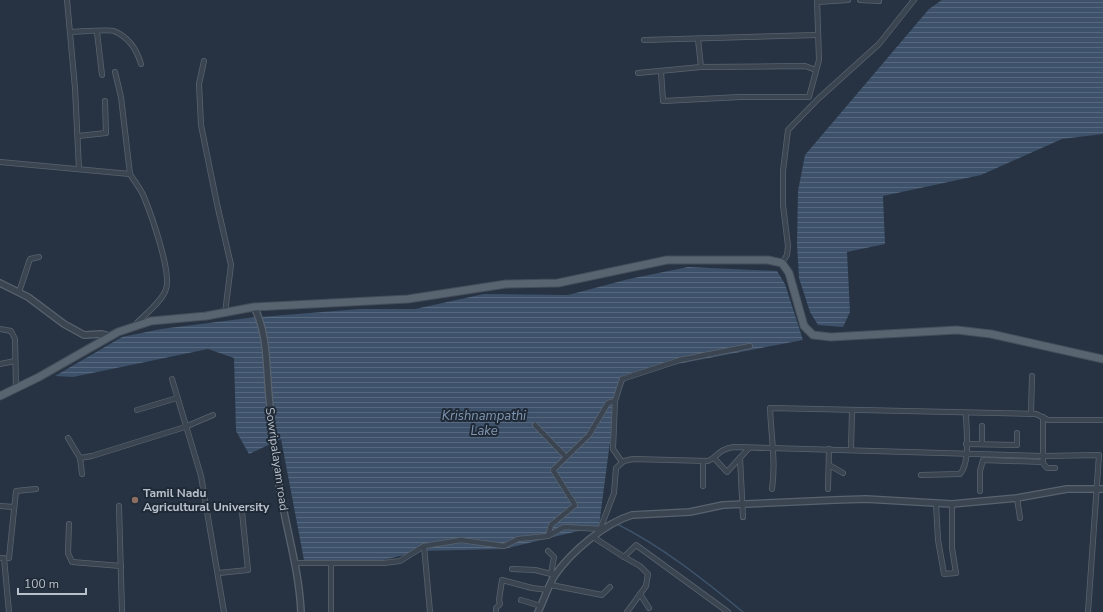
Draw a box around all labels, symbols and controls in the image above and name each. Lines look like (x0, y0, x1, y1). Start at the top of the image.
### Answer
street label: Sowripalayam road (262, 406, 292, 512)
water label: Krishnampathi Lake (442, 407, 527, 440)
place label: Tamil Nadu Agricultural University (143, 485, 270, 515)
marker: Tamil Nadu Agricultural University (130, 495, 140, 505)
scale bar (18, 570, 86, 596)
text: 100 m (24, 576, 59, 592)

